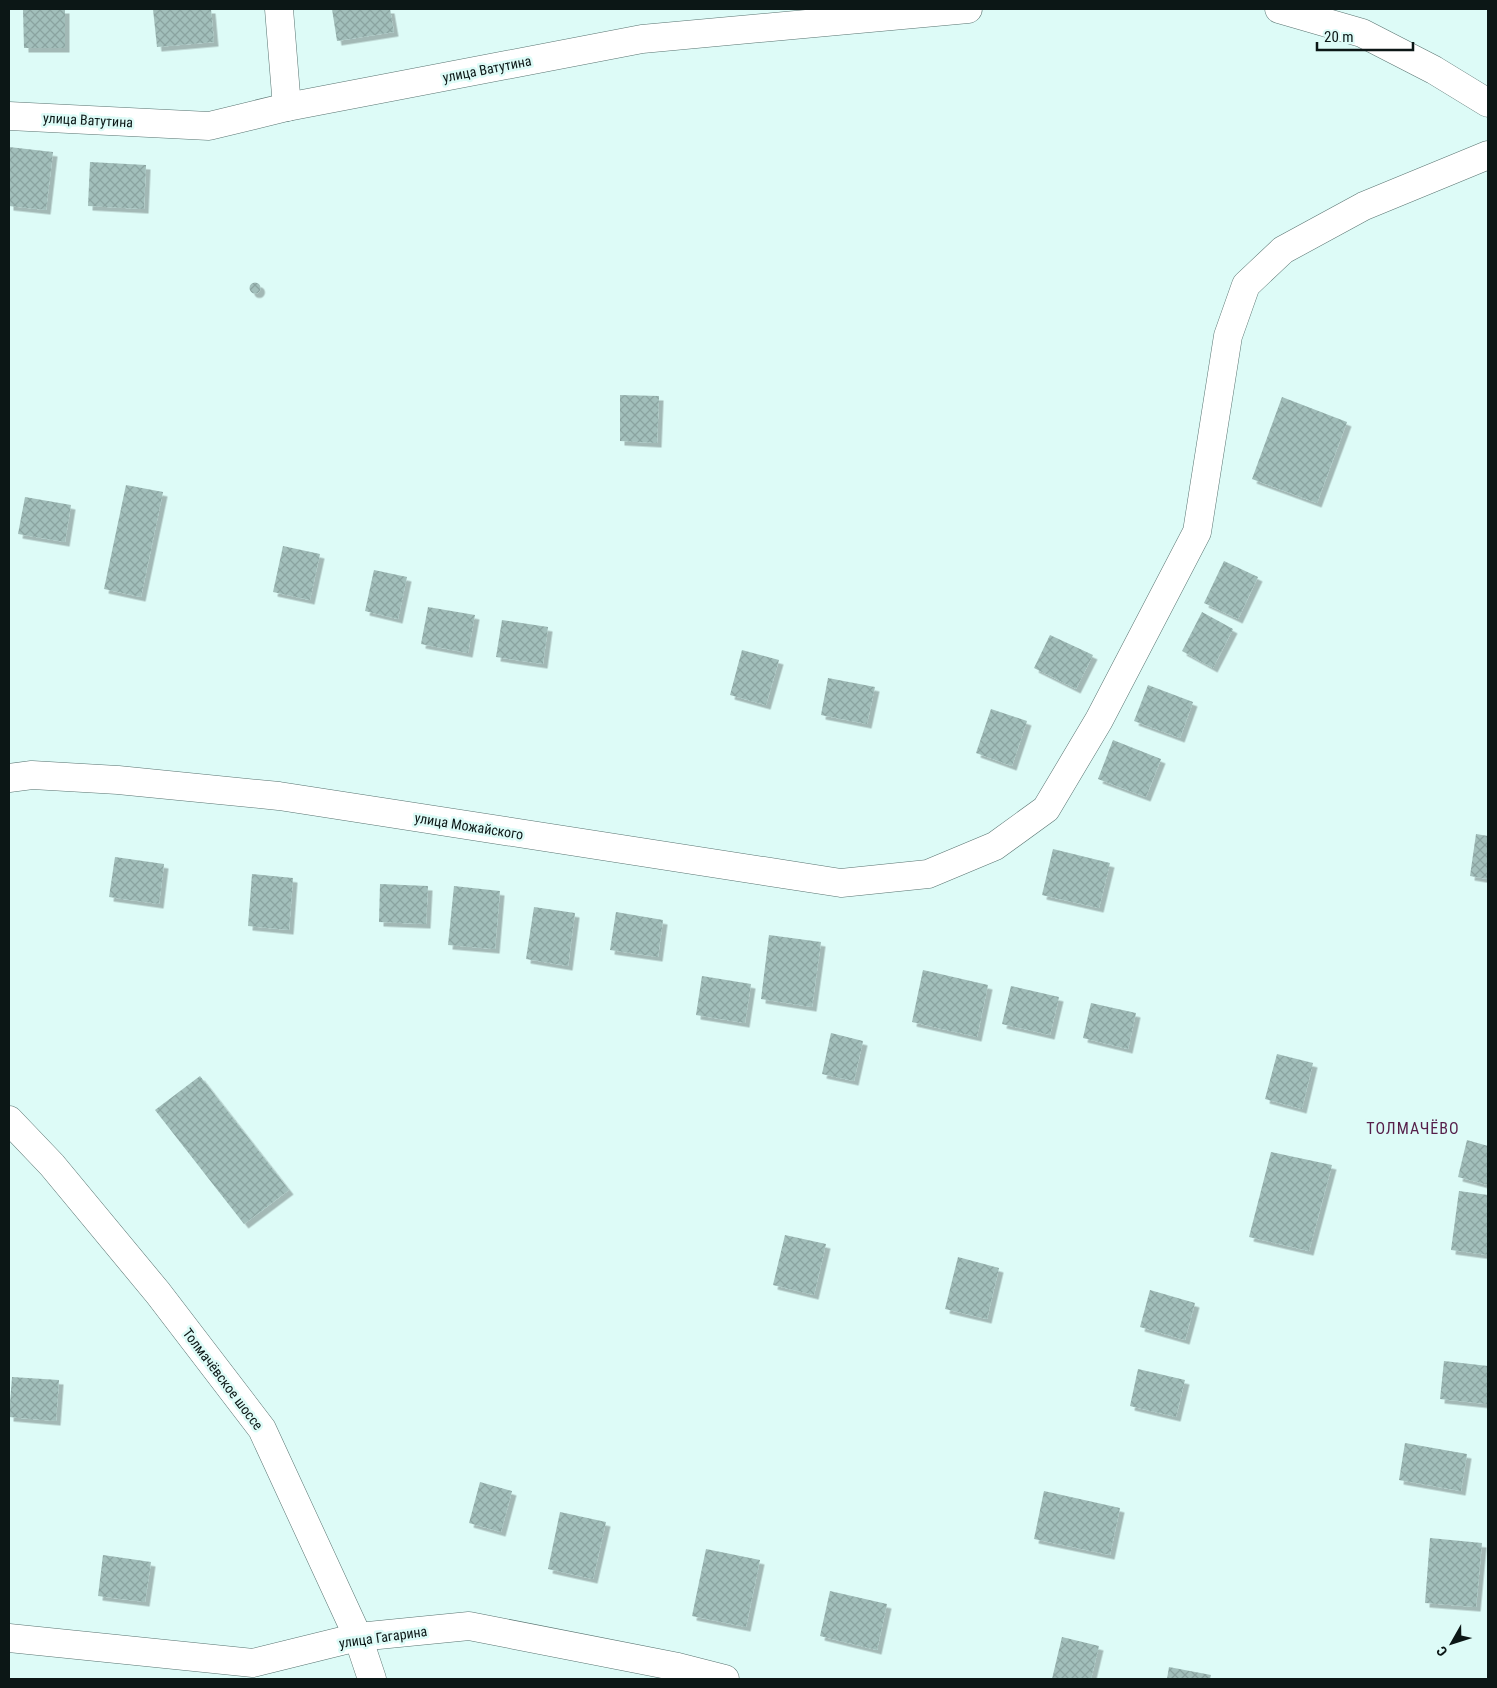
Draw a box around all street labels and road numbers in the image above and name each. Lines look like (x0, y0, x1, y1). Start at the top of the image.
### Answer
street label: улица Ватутина (441, 53, 533, 85)
street label: улица Ватутина (43, 110, 133, 130)
street label: улица Можайского (414, 810, 524, 842)
street label: Толмачёвское шоссе (180, 1325, 267, 1433)
street label: улица Гагарина (338, 1623, 428, 1651)

